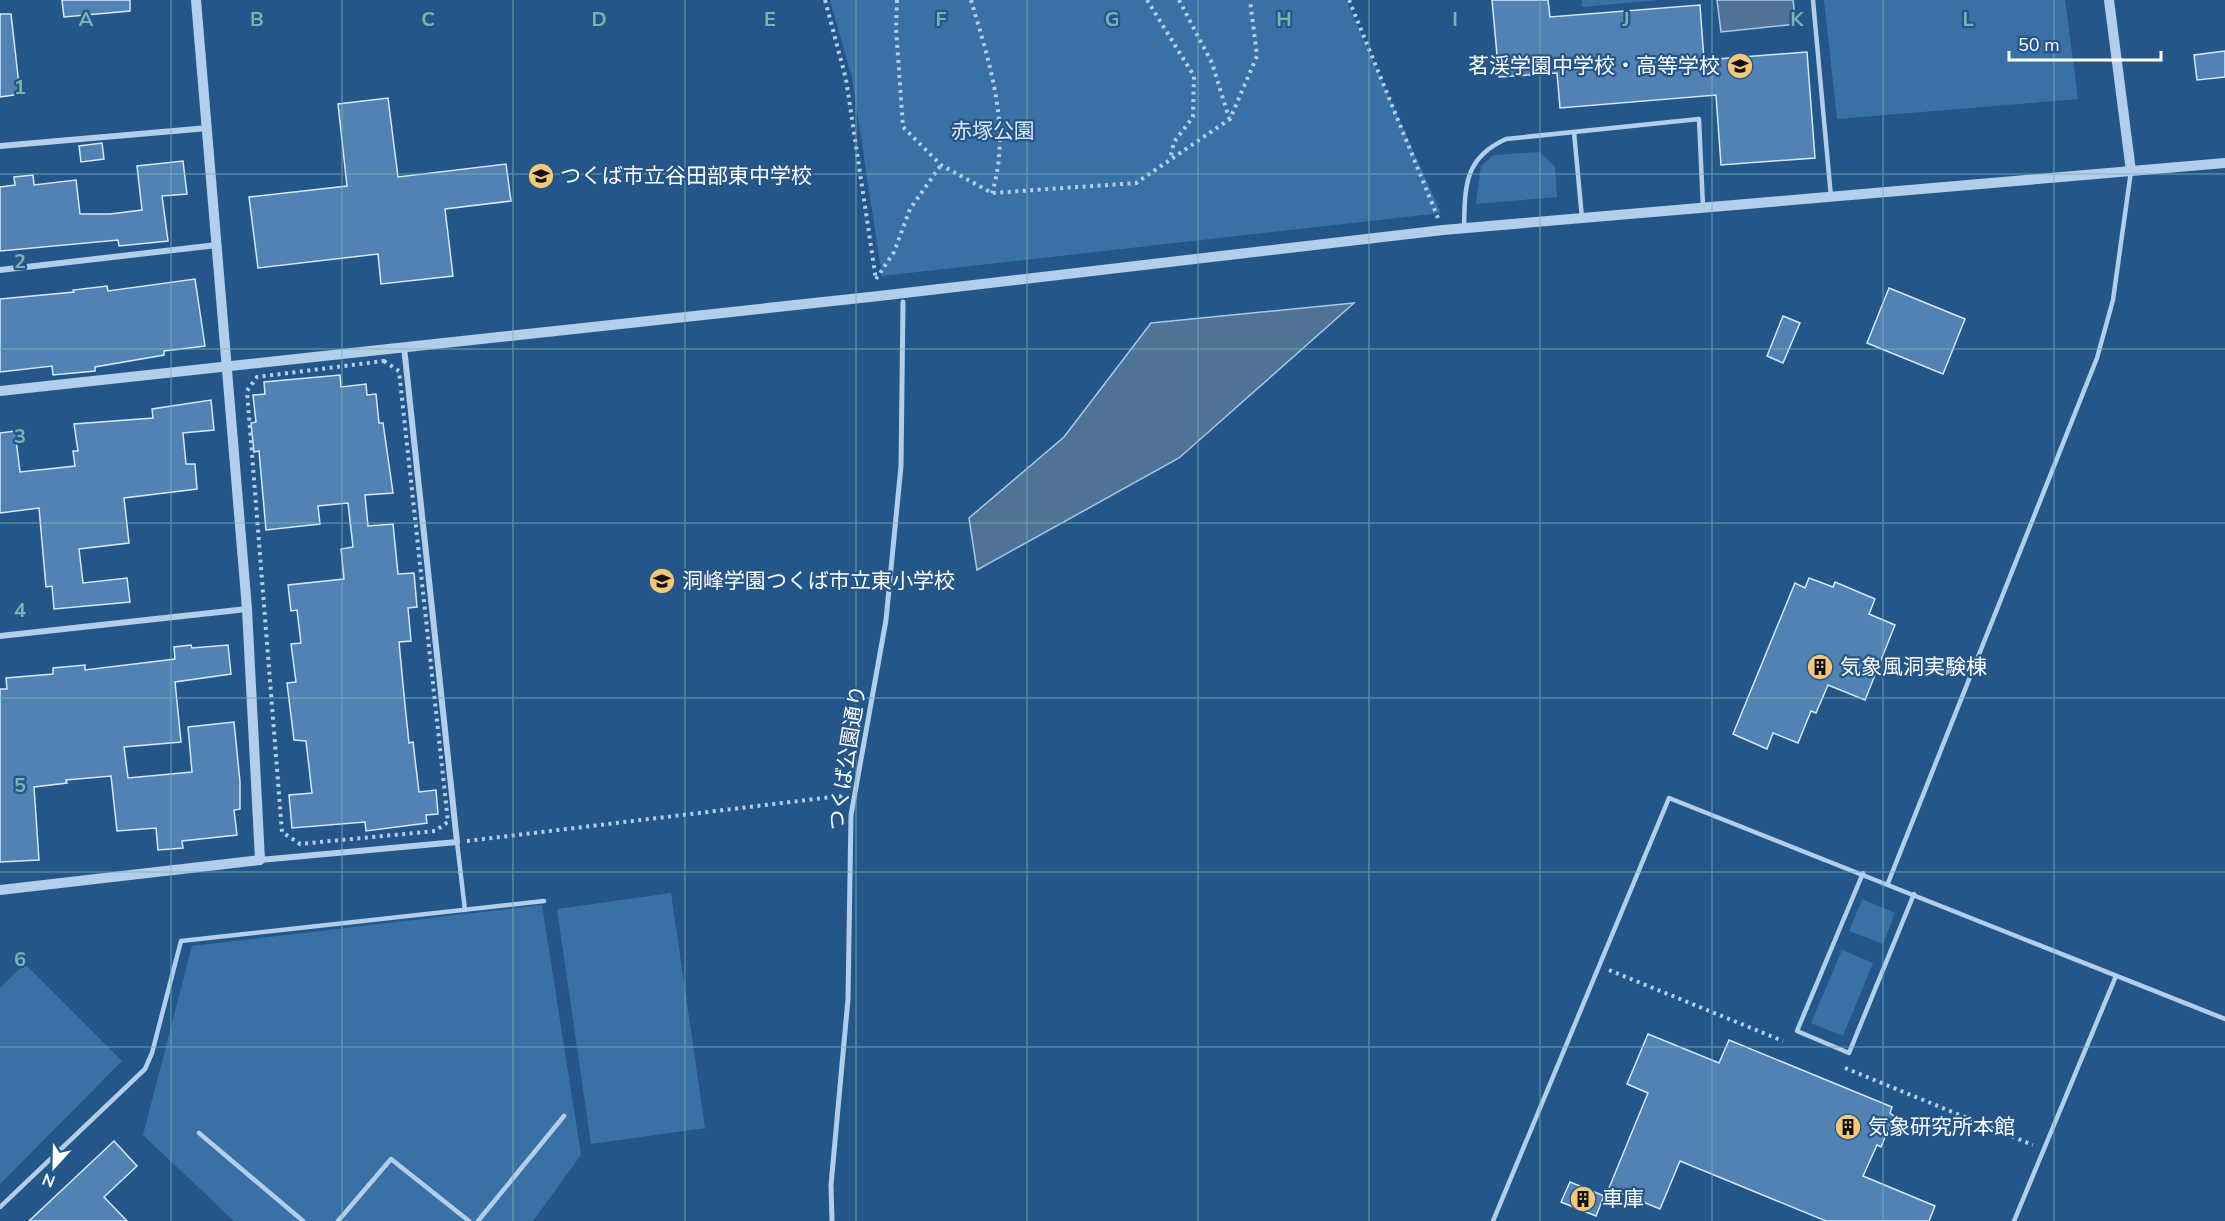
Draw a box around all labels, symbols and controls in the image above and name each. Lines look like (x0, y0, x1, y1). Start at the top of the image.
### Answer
text: A (79, 6, 94, 33)
text: B (250, 6, 264, 33)
text: C (421, 6, 435, 33)
text: D (591, 6, 607, 33)
text: E (764, 6, 776, 33)
text: F (935, 6, 947, 33)
text: G (1105, 6, 1119, 33)
text: H (1276, 6, 1292, 33)
text: I (1452, 6, 1458, 33)
text: J (1621, 6, 1630, 33)
text: K (1790, 6, 1804, 33)
text: L (1962, 6, 1974, 33)
scale bar (2009, 24, 2160, 62)
text: 50 m (2018, 33, 2060, 57)
school or university icon: 茗渓学園中学校・高等学校 (1725, 51, 1755, 81)
place label: 茗渓学園中学校・高等学校 (1468, 52, 1720, 80)
text: 1 (14, 74, 26, 101)
park label: 赤塚公園 (951, 117, 1035, 145)
school or university icon: つくば市立谷田部東中学校 (526, 161, 556, 191)
place label: つくば市立谷田部東中学校 (560, 162, 812, 190)
text: 2 (14, 248, 26, 275)
text: 3 (14, 423, 26, 450)
school or university icon: 洞峰学園つくば市立東小学校 (647, 566, 677, 596)
place label: 洞峰学園つくば市立東小学校 (682, 567, 955, 595)
text: 4 (14, 597, 26, 624)
building icon: 気象風洞実験棟 (1805, 652, 1835, 682)
place label: 気象風洞実験棟 (1840, 653, 1987, 681)
street label: つくば公園通り (822, 683, 872, 833)
text: 5 (14, 772, 26, 799)
text: 6 (14, 946, 26, 973)
building icon: 気象研究所本館 (1833, 1112, 1863, 1142)
place label: 気象研究所本館 (1868, 1113, 2015, 1141)
north arrow (24, 1137, 84, 1197)
text: N (39, 1168, 58, 1192)
building icon: 車庫 (1568, 1184, 1598, 1214)
place label: 車庫 (1602, 1185, 1644, 1213)

